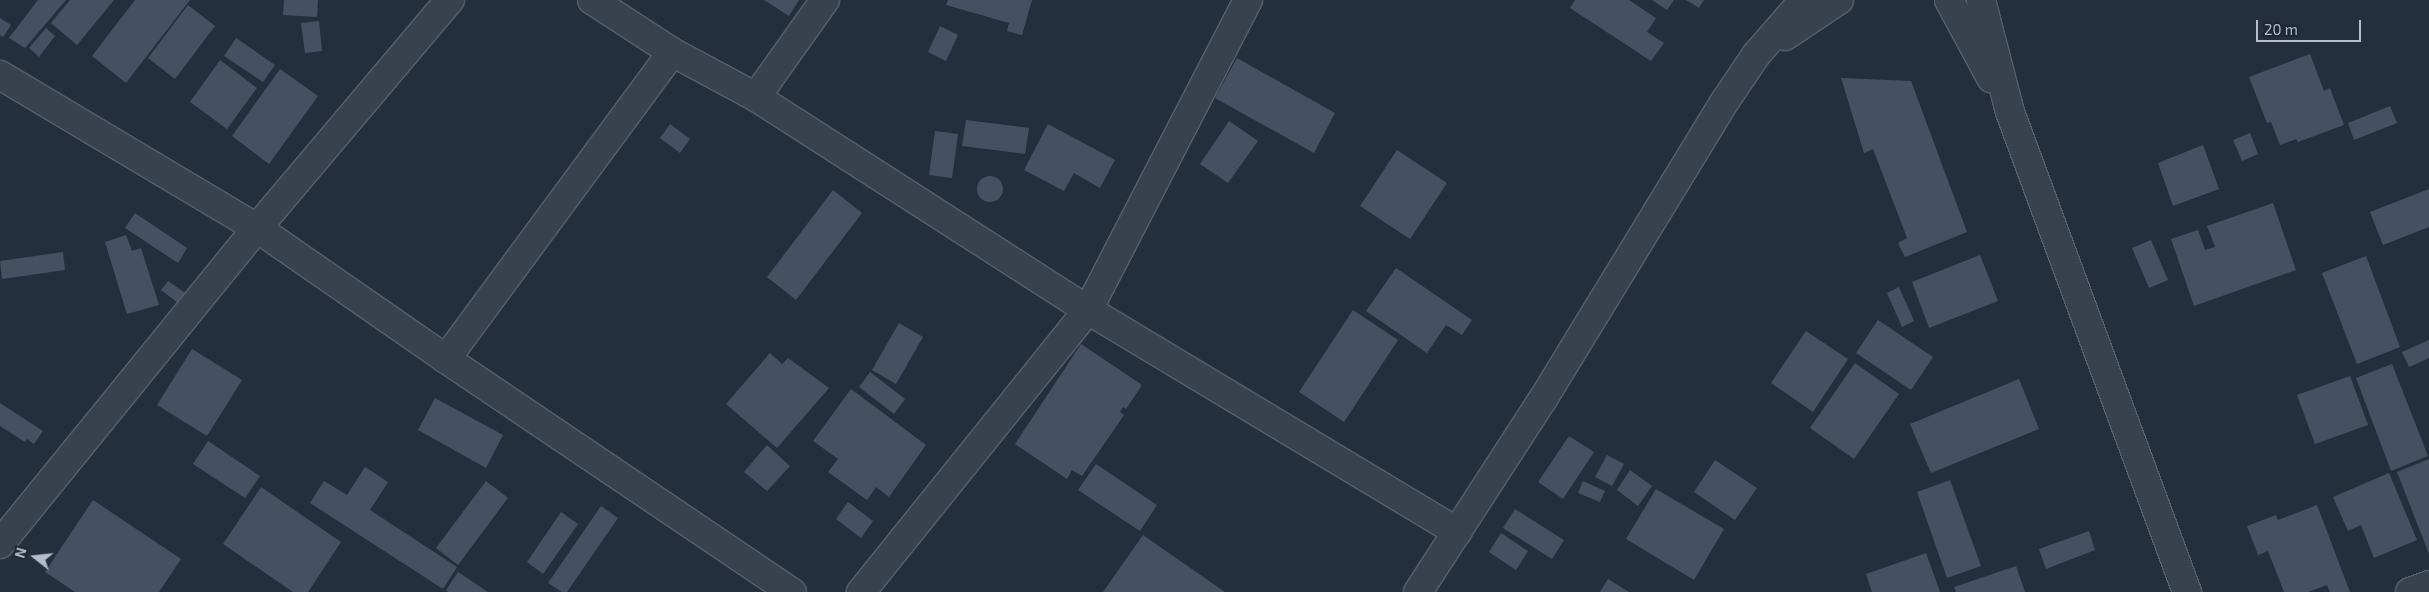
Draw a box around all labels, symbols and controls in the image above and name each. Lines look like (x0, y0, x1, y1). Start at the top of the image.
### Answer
scale bar (2259, 10, 2364, 42)
text: 20 m (2264, 20, 2298, 38)
north arrow (10, 532, 60, 582)
text: N (11, 546, 30, 560)

